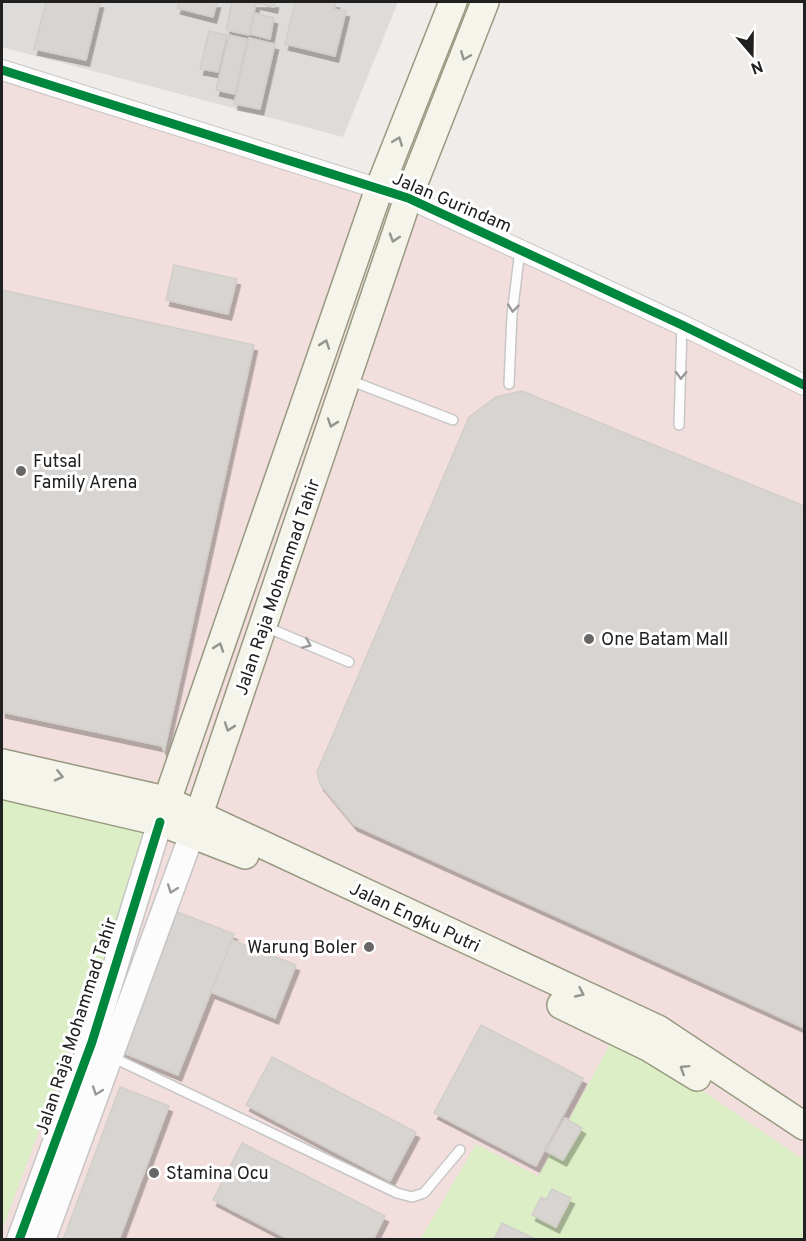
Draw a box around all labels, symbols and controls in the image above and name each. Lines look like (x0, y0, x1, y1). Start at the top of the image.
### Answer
north arrow (722, 24, 782, 84)
one-way arrow (460, 50, 472, 61)
text: N (748, 55, 765, 78)
one-way arrow (391, 136, 403, 147)
street label: Jalan Gurindam (388, 168, 515, 239)
one-way arrow (389, 232, 402, 243)
one-way arrow (507, 303, 520, 312)
one-way arrow (317, 339, 330, 350)
one-way arrow (674, 370, 687, 379)
one-way arrow (327, 417, 340, 428)
place label: Futsal Family Arena (33, 451, 137, 495)
marker: Futsal Family Arena (14, 464, 28, 478)
street label: Jalan Raja Mohammad Tahir (231, 476, 326, 699)
place label: One Batam Mall (601, 629, 728, 652)
marker: One Batam Mall (582, 632, 596, 646)
one-way arrow (300, 637, 311, 649)
one-way arrow (211, 642, 224, 653)
one-way arrow (224, 721, 237, 732)
one-way arrow (53, 769, 63, 782)
street label: Jalan Engku Putri (345, 878, 483, 959)
one-way arrow (167, 883, 180, 893)
street label: Jalan Raja Mohammad Tahir (31, 915, 123, 1138)
place label: Warung Boler (247, 937, 357, 960)
marker: Warung Boler (362, 940, 376, 954)
one-way arrow (573, 986, 584, 998)
one-way arrow (680, 1065, 691, 1076)
one-way arrow (92, 1085, 105, 1096)
place label: Stamina Ocu (166, 1163, 269, 1186)
marker: Stamina Ocu (147, 1166, 161, 1180)

